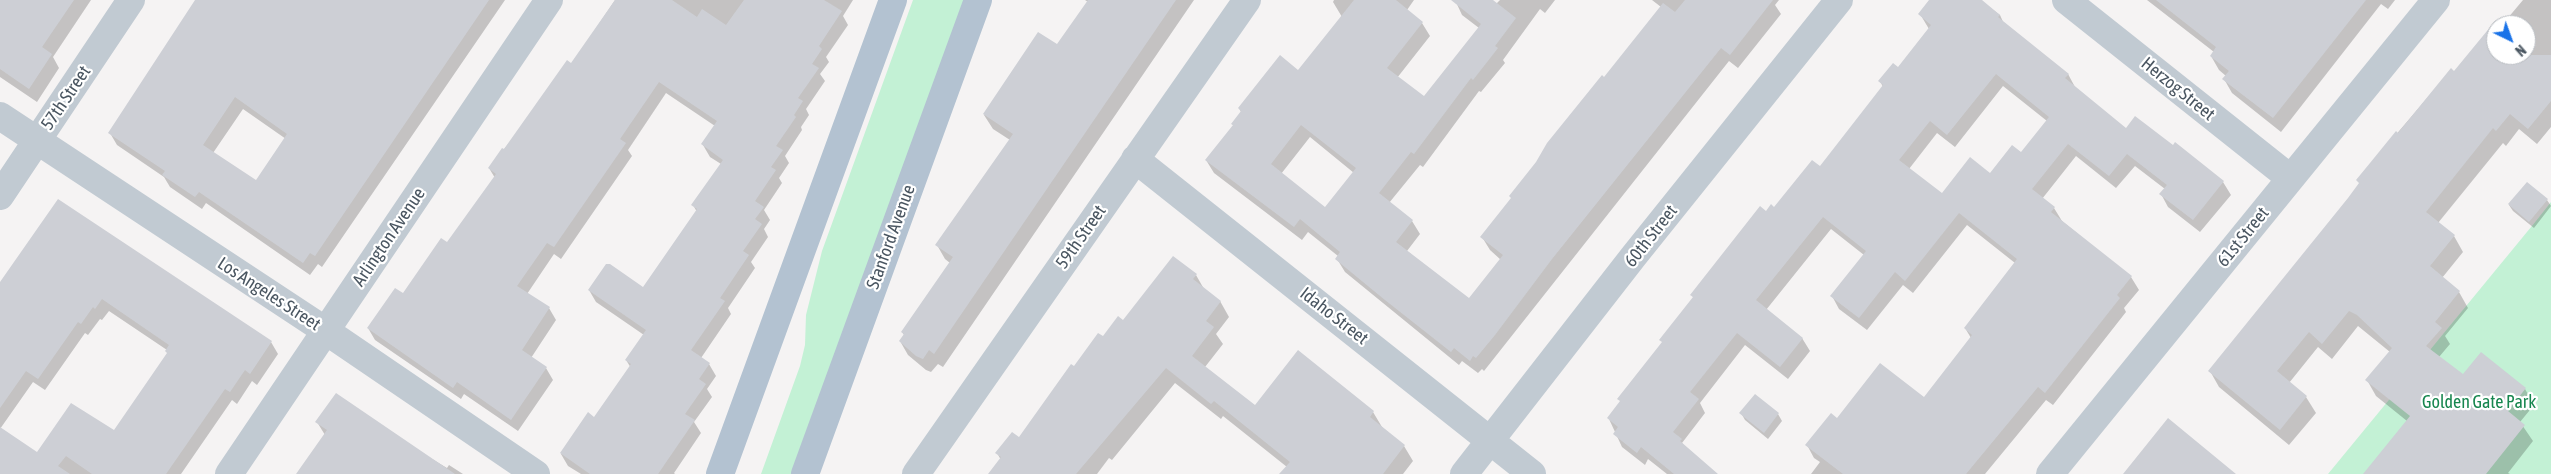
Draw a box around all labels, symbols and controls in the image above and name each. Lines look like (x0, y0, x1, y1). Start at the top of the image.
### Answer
north arrow (2486, 15, 2536, 65)
text: N (2512, 42, 2529, 59)
street label: Herzog Street (2137, 53, 2219, 125)
street label: 57th Street (37, 62, 95, 134)
street label: Stanford Avenue (862, 182, 920, 292)
street label: Arlington Avenue (348, 184, 430, 290)
street label: 59th Street (1051, 201, 1111, 273)
street label: 60th Street (1620, 201, 1682, 271)
street label: 61st Street (2212, 203, 2274, 271)
street label: Los Angeles Street (213, 253, 325, 335)
street label: Idaho Street (1296, 283, 1372, 349)
park label: Golden Gate Park (2422, 391, 2536, 413)

